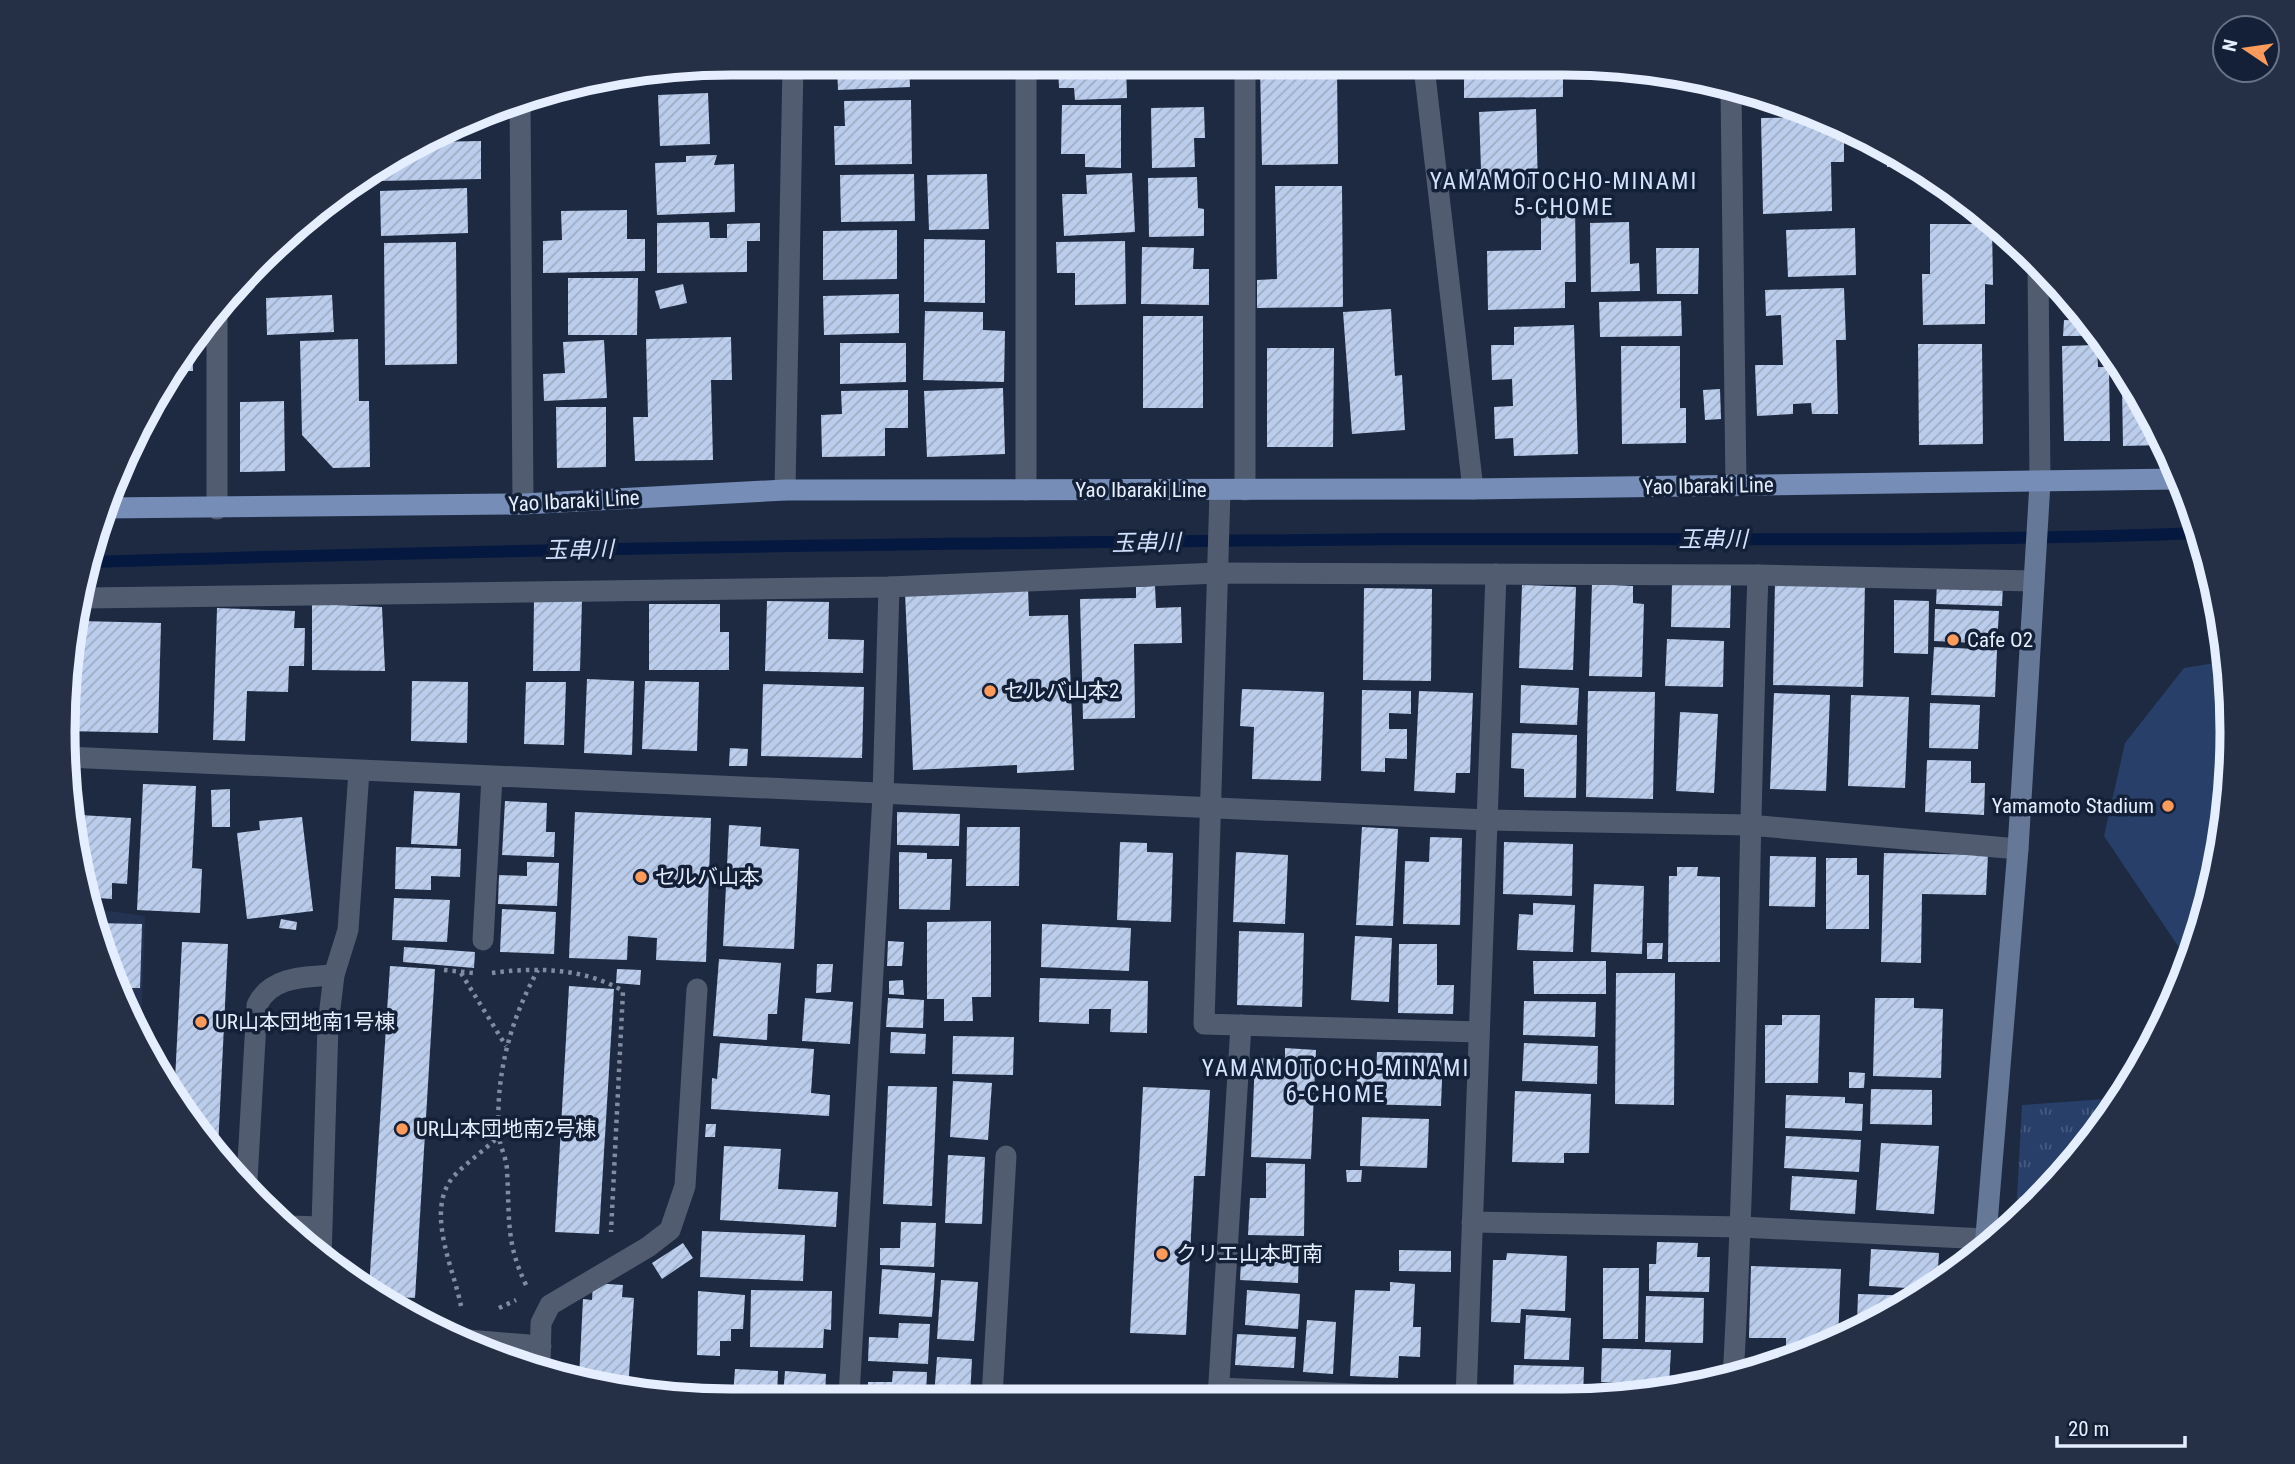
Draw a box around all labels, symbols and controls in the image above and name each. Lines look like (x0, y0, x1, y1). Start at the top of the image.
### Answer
north arrow (2211, 14, 2281, 84)
text: N (2217, 37, 2242, 54)
district label: YAMAMOTOCHO-MINAMI 5-CHOME (1430, 168, 1698, 221)
street label: Yao Ibaraki Line (1642, 473, 1774, 499)
street label: Yao Ibaraki Line (1075, 478, 1207, 502)
street label: Yao Ibaraki Line (508, 486, 640, 516)
water label: 玉串川 (1679, 526, 1751, 553)
water label: 玉串川 (1111, 529, 1184, 557)
water label: 玉串川 (544, 536, 617, 564)
place label: Cafe O2 (1967, 628, 2033, 652)
marker: Cafe O2 (1945, 632, 1961, 648)
place label: セルバ山本2 (1004, 679, 1119, 703)
marker: セルバ山本2 (982, 683, 998, 699)
place label: Yamamoto Stadium (1992, 794, 2154, 818)
marker: Yamamoto Stadium (2160, 798, 2176, 814)
place label: セルバ山本 (655, 865, 760, 889)
marker: セルバ山本 (633, 869, 649, 885)
place label: UR山本団地南1号棟 (215, 1010, 395, 1034)
marker: UR山本団地南1号棟 (193, 1014, 209, 1030)
district label: YAMAMOTOCHO-MINAMI 6-CHOME (1202, 1055, 1470, 1108)
place label: UR山本団地南2号棟 (416, 1117, 596, 1141)
marker: UR山本団地南2号棟 (394, 1121, 410, 1137)
place label: クリエ山本町南 (1176, 1242, 1323, 1266)
marker: クリエ山本町南 (1154, 1246, 1170, 1262)
scale bar (2057, 1404, 2185, 1448)
text: 20 m (2068, 1417, 2109, 1441)

